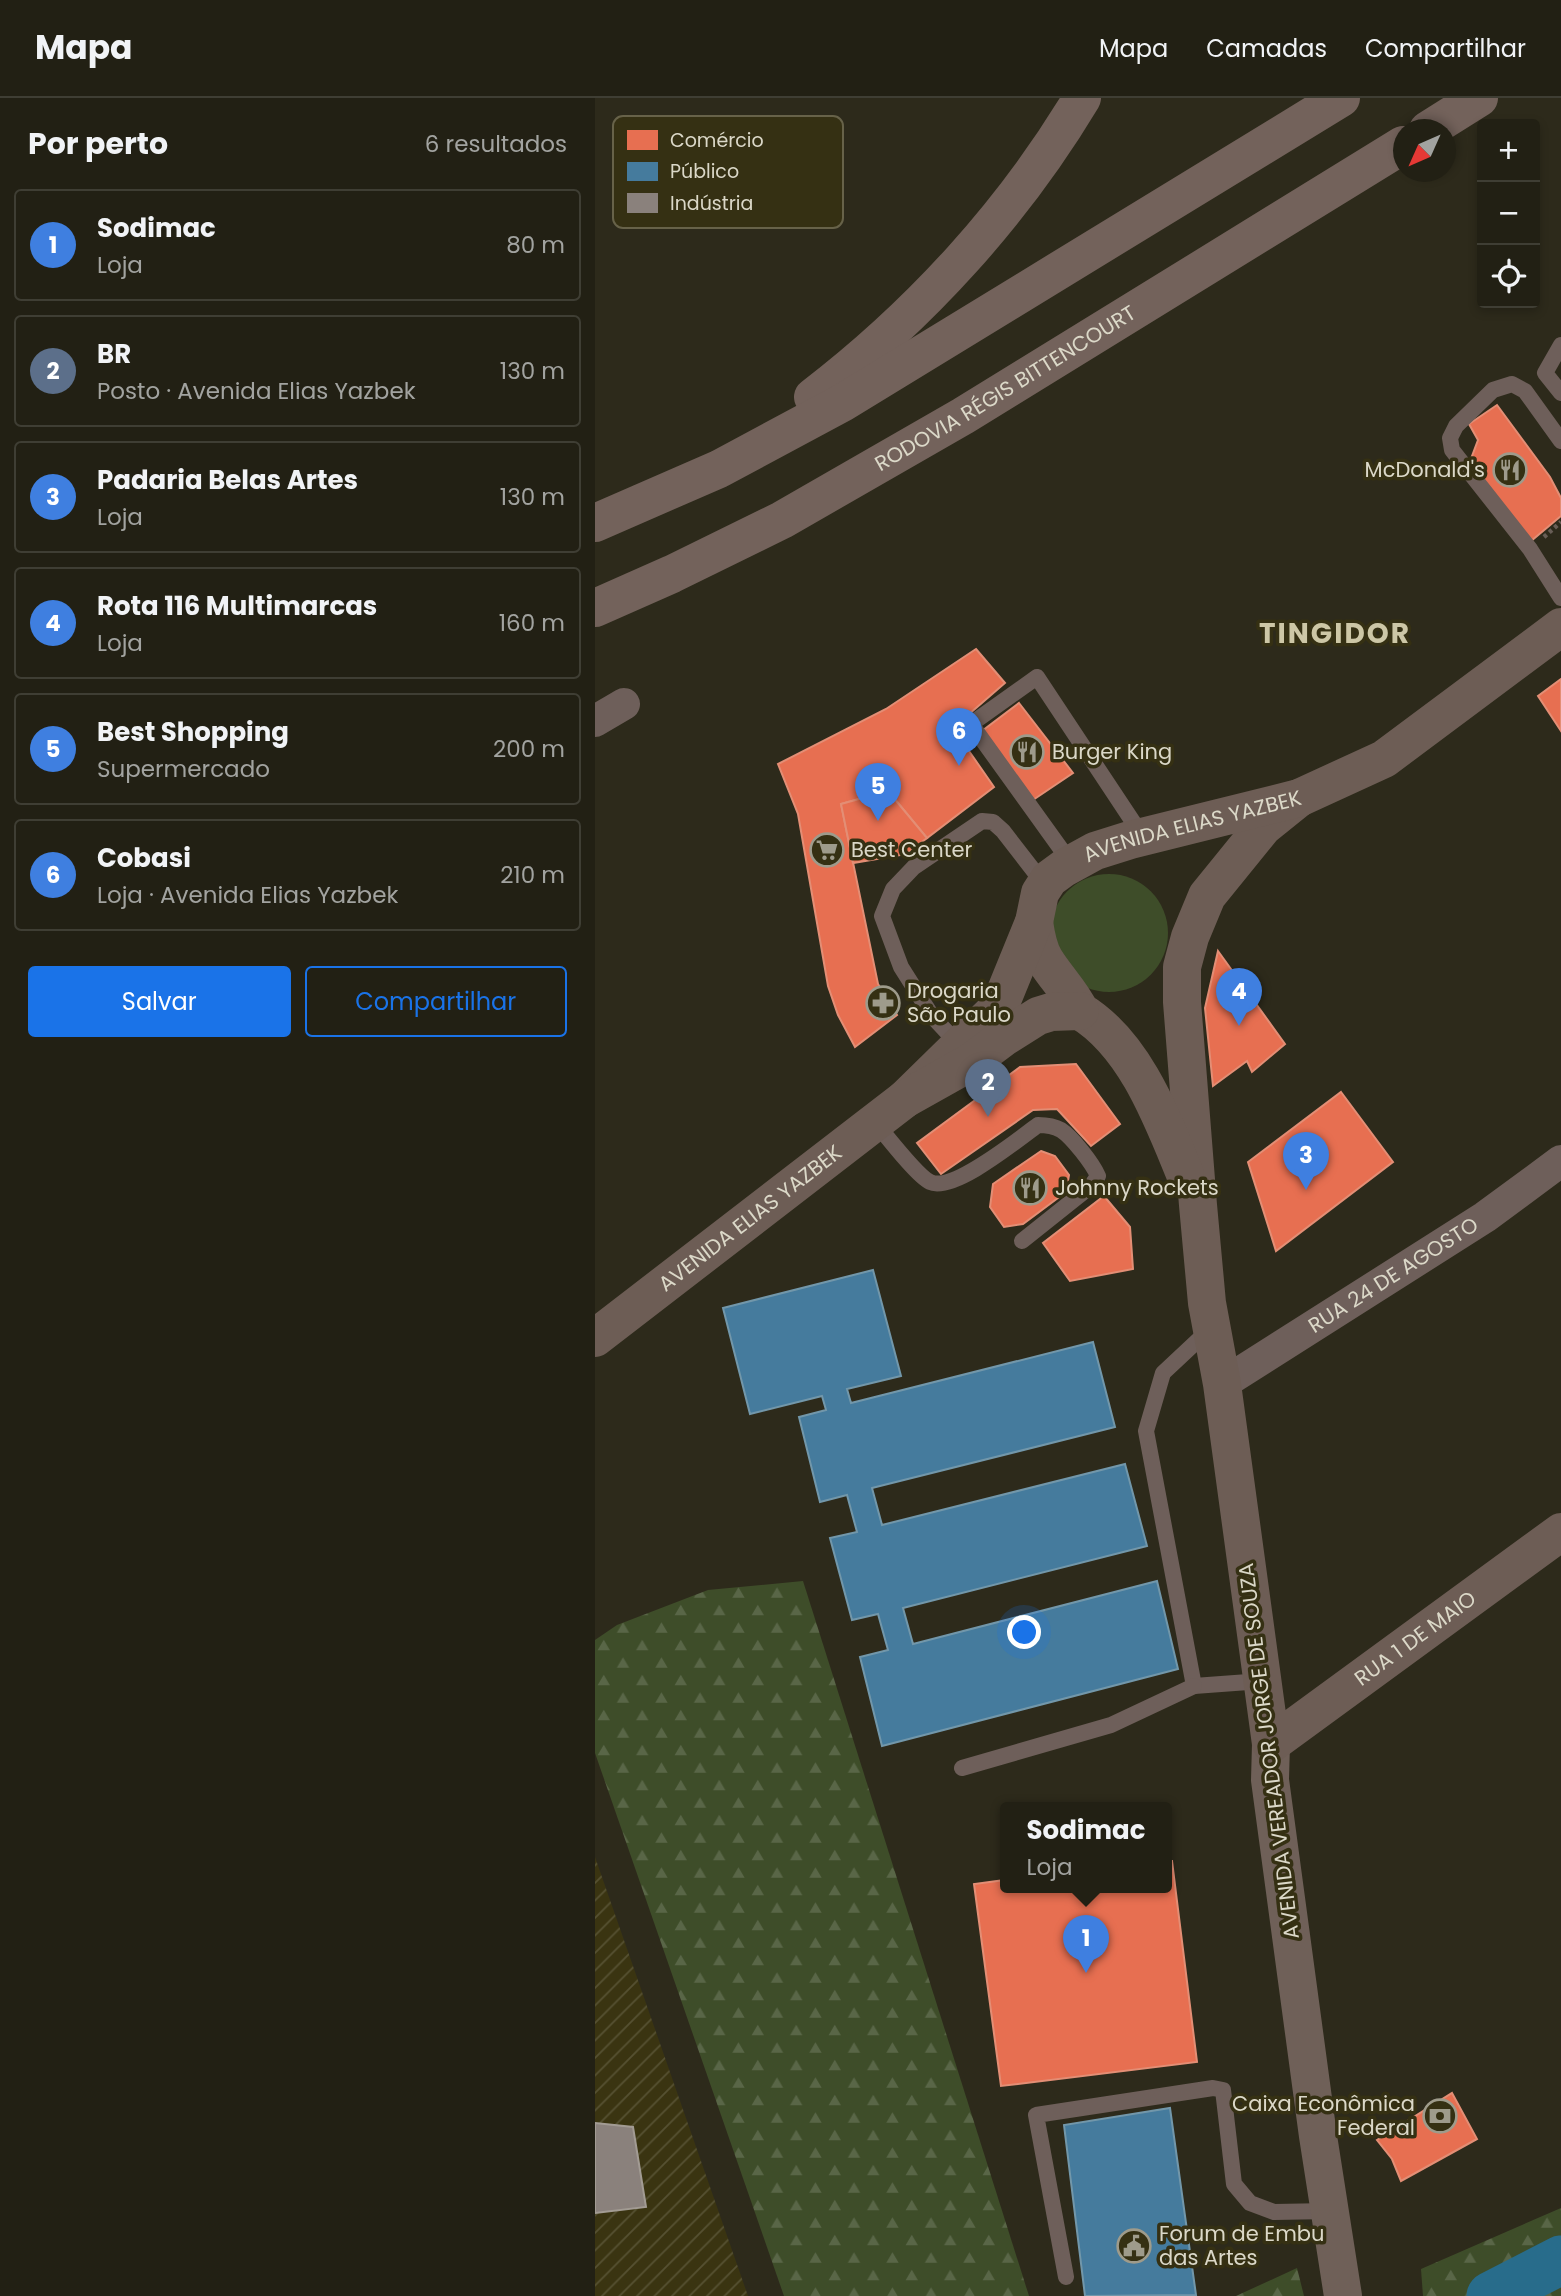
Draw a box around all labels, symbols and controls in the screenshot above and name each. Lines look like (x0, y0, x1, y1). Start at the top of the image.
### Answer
text: Mapa (35, 24, 133, 71)
text: Mapa (1099, 32, 1168, 65)
text: Camadas (1206, 32, 1327, 65)
text: Compartilhar (1365, 32, 1526, 65)
legend (613, 116, 843, 228)
north arrow (1393, 119, 1456, 182)
map controls (1477, 119, 1540, 308)
button: + (1477, 119, 1540, 182)
text: Por perto (28, 122, 168, 165)
text: Comércio (670, 127, 764, 154)
text: 6 resultados (425, 128, 567, 160)
text: Público (670, 158, 739, 185)
button: − (1477, 182, 1540, 245)
text: Indústria (670, 190, 753, 217)
text: Sodimac (97, 210, 216, 246)
text: 1 (49, 229, 57, 261)
text: 80 m (506, 229, 565, 261)
button: locate (1477, 245, 1540, 308)
text: Loja (97, 249, 143, 281)
street label: RODOVIA RÉGIS BITTENCOURT (869, 298, 1141, 478)
text: BR (97, 336, 131, 372)
text: 2 (46, 355, 60, 387)
text: 130 m (500, 355, 565, 387)
text: Posto · Avenida Elias Yazbek (97, 375, 415, 407)
restaurant icon: McDonald's (1491, 451, 1529, 489)
place label: McDonald's (1365, 455, 1485, 484)
text: Padaria Belas Artes (97, 462, 358, 498)
text: 3 (46, 481, 60, 513)
text: 130 m (500, 481, 565, 513)
text: Loja (97, 501, 143, 533)
text: Rota 116 Multimarcas (97, 588, 377, 624)
text: 4 (45, 607, 61, 639)
text: 160 m (499, 607, 565, 639)
district label: TINGIDOR (1259, 614, 1411, 653)
text: Loja (97, 627, 143, 659)
pin: 6 (936, 708, 982, 766)
text: Best Shopping (97, 714, 289, 750)
text: 5 (46, 733, 60, 765)
text: 200 m (493, 733, 565, 765)
restaurant icon: Burger King (1008, 733, 1046, 771)
place label: Burger King (1052, 737, 1172, 766)
text: Supermercado (97, 753, 270, 785)
pin: 5 (855, 763, 901, 821)
street label: AVENIDA ELIAS YAZBEK (1077, 783, 1305, 869)
supermarket icon: Best Center (808, 831, 846, 869)
place label: Best Center (851, 835, 972, 864)
text: Cobasi (97, 840, 191, 876)
text: 6 (46, 859, 60, 891)
text: 210 m (500, 859, 565, 891)
text: Loja · Avenida Elias Yazbek (97, 879, 398, 911)
button: Salvar (28, 966, 291, 1037)
button: Compartilhar (305, 966, 567, 1037)
pin: 4 (1216, 968, 1262, 1026)
place label: Drogaria São Paulo (907, 976, 1011, 1029)
pharmacy icon: Drogaria São Paulo (864, 984, 902, 1022)
pin: 2 (965, 1059, 1011, 1117)
pin: 3 (1283, 1132, 1329, 1190)
street label: AVENIDA ELIAS YAZBEK (652, 1138, 848, 1298)
restaurant icon: Johnny Rockets (1011, 1169, 1049, 1207)
place label: Johnny Rockets (1055, 1173, 1219, 1202)
street label: RUA 24 DE AGOSTO (1303, 1210, 1484, 1340)
street label: AVENIDA VEREADOR JORGE DE SOUZA (1231, 1561, 1306, 1941)
street label: RUA 1 DE MAIO (1348, 1584, 1482, 1692)
your location (1007, 1615, 1041, 1649)
popup (1000, 1802, 1172, 1893)
text: Sodimac (1027, 1812, 1145, 1848)
text: Loja (1027, 1851, 1073, 1883)
pin: 1 (1063, 1915, 1109, 1973)
place label: Caixa Econômica Federal (1232, 2089, 1415, 2142)
bank icon: Caixa Econômica Federal (1421, 2097, 1459, 2135)
place label: Forum de Embu das Artes (1159, 2219, 1324, 2272)
public building icon: Forum de Embu das Artes (1115, 2227, 1153, 2265)

